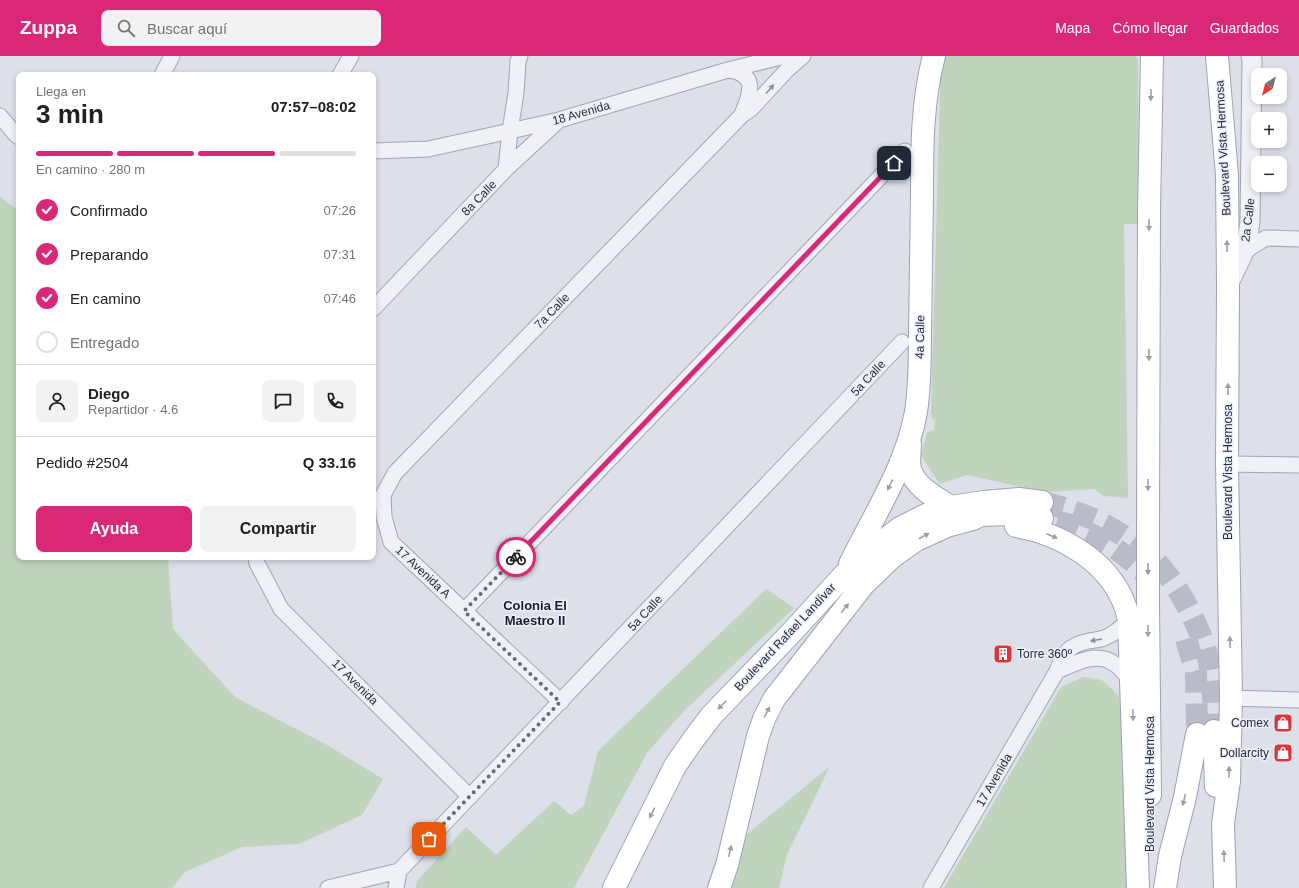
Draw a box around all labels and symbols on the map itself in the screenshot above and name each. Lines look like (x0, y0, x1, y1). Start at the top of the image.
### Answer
north arrow (1251, 68, 1287, 104)
street label: Boulevard Vista Hermosa (1212, 79, 1234, 216)
one-way arrow (765, 83, 774, 94)
one-way arrow (1148, 89, 1154, 102)
street label: 18 Avenida (551, 98, 612, 128)
pin (877, 146, 911, 180)
street label: 8a Calle (459, 177, 500, 219)
street label: 2a Calle (1238, 197, 1258, 243)
one-way arrow (1146, 219, 1152, 232)
one-way arrow (1224, 240, 1231, 252)
street label: 7a Calle (532, 290, 573, 332)
street label: 4a Calle (913, 315, 927, 359)
one-way arrow (1146, 349, 1152, 362)
street label: 5a Calle (848, 357, 888, 399)
one-way arrow (1225, 382, 1231, 395)
street label: Boulevard Vista Hermosa (1221, 404, 1235, 540)
one-way arrow (1145, 479, 1151, 492)
one-way arrow (887, 480, 893, 491)
one-way arrow (918, 533, 930, 539)
one-way arrow (1046, 533, 1057, 539)
courier (496, 537, 536, 577)
street label: 17 Avenida A (393, 543, 453, 601)
one-way arrow (1145, 563, 1151, 576)
street label: Boulevard Rafael Landívar (731, 580, 839, 694)
street label: 5a Calle (625, 592, 665, 634)
district label: Colonia El Maestro II (503, 598, 567, 628)
one-way arrow (841, 603, 850, 614)
one-way arrow (1145, 625, 1151, 638)
one-way arrow (1227, 635, 1233, 648)
one-way arrow (1090, 637, 1102, 643)
building icon: Torre 360º (992, 643, 1014, 665)
place label: Torre 360º (1017, 647, 1073, 661)
street label: 17 Avenida (329, 656, 381, 708)
one-way arrow (717, 700, 727, 710)
one-way arrow (764, 706, 771, 718)
one-way arrow (1130, 709, 1136, 722)
shop icon: Comex (1272, 712, 1294, 734)
street label: Boulevard Vista Hermosa (1143, 716, 1157, 852)
place label: Comex (1231, 716, 1269, 730)
shop icon: Dollarcity (1272, 742, 1294, 764)
place label: Dollarcity (1220, 746, 1269, 760)
street label: 17 Avenida (973, 751, 1015, 809)
one-way arrow (1226, 765, 1232, 778)
one-way arrow (1180, 794, 1186, 806)
one-way arrow (648, 807, 655, 819)
pin (412, 822, 446, 856)
one-way arrow (728, 845, 734, 857)
one-way arrow (1221, 849, 1227, 862)

